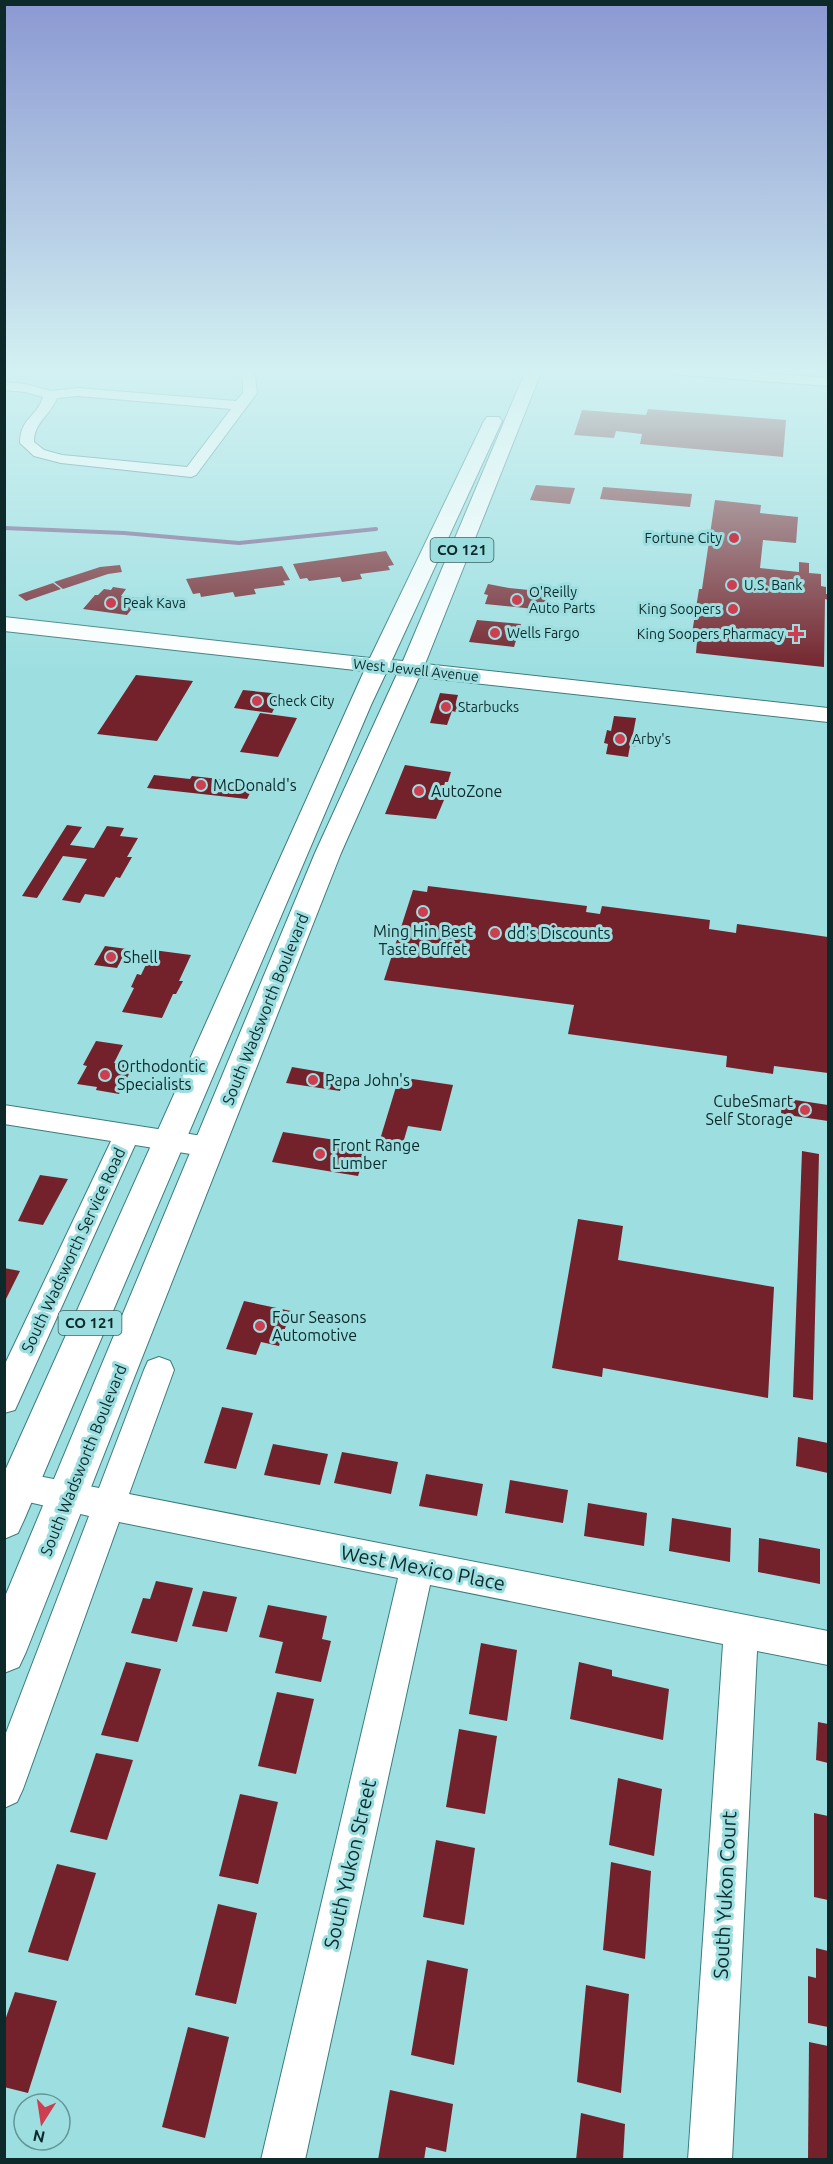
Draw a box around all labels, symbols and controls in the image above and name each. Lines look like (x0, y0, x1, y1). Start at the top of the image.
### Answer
place label: Fortune City (644, 530, 722, 546)
marker: Fortune City (727, 531, 741, 545)
road number: CO 121 (430, 538, 494, 562)
place label: U.S. Bank (744, 577, 802, 593)
marker: U.S. Bank (725, 578, 739, 592)
place label: O'Reilly Auto Parts (529, 584, 595, 616)
marker: O'Reilly Auto Parts (510, 593, 524, 607)
place label: Peak Kava (123, 595, 186, 611)
marker: Peak Kava (104, 596, 118, 610)
place label: King Soopers (639, 601, 721, 617)
marker: King Soopers (726, 602, 740, 616)
place label: Wells Fargo (507, 625, 580, 641)
marker: Wells Fargo (488, 626, 502, 640)
place label: King Soopers Pharmacy (637, 626, 784, 642)
marker: King Soopers Pharmacy (789, 627, 803, 641)
street label: West Jewell Avenue (352, 655, 480, 685)
place label: Check City (269, 693, 335, 709)
marker: Check City (250, 694, 264, 708)
place label: Starbucks (458, 699, 519, 715)
marker: Starbucks (439, 700, 453, 714)
place label: Arby's (632, 731, 671, 747)
marker: Arby's (613, 732, 627, 746)
place label: McDonald's (213, 776, 297, 794)
marker: McDonald's (194, 778, 208, 792)
place label: AutoZone (431, 782, 502, 800)
marker: AutoZone (412, 784, 426, 798)
marker: Ming Hin Best Taste Buffet (416, 905, 430, 919)
street label: South Wadsworth Boulevard (218, 911, 312, 1107)
place label: Ming Hin Best Taste Buffet (373, 922, 474, 958)
place label: dd's Discounts (507, 924, 611, 942)
marker: dd's Discounts (488, 926, 502, 940)
place label: Shell (123, 948, 158, 966)
marker: Shell (104, 950, 118, 964)
place label: Orthodontic Specialists (117, 1057, 206, 1093)
marker: Orthodontic Specialists (98, 1068, 112, 1082)
place label: Papa John's (325, 1071, 410, 1089)
marker: Papa John's (306, 1073, 320, 1087)
place label: CubeSmart Self Storage (706, 1092, 794, 1128)
marker: CubeSmart Self Storage (798, 1103, 812, 1117)
place label: Front Range Lumber (332, 1136, 420, 1172)
street label: South Wadsworth Service Road (18, 1145, 128, 1355)
marker: Front Range Lumber (313, 1147, 327, 1161)
place label: Four Seasons Automotive (272, 1308, 367, 1344)
road number: CO 121 (58, 1311, 122, 1335)
marker: Four Seasons Automotive (253, 1319, 267, 1333)
street label: South Wadsworth Boulevard (36, 1362, 130, 1558)
street label: West Mexico Place (339, 1540, 507, 1595)
street label: South Yukon Street (319, 1777, 380, 1951)
street label: South Yukon Court (709, 1810, 740, 1980)
north arrow (12, 2092, 72, 2152)
text: N (31, 2127, 47, 2147)

